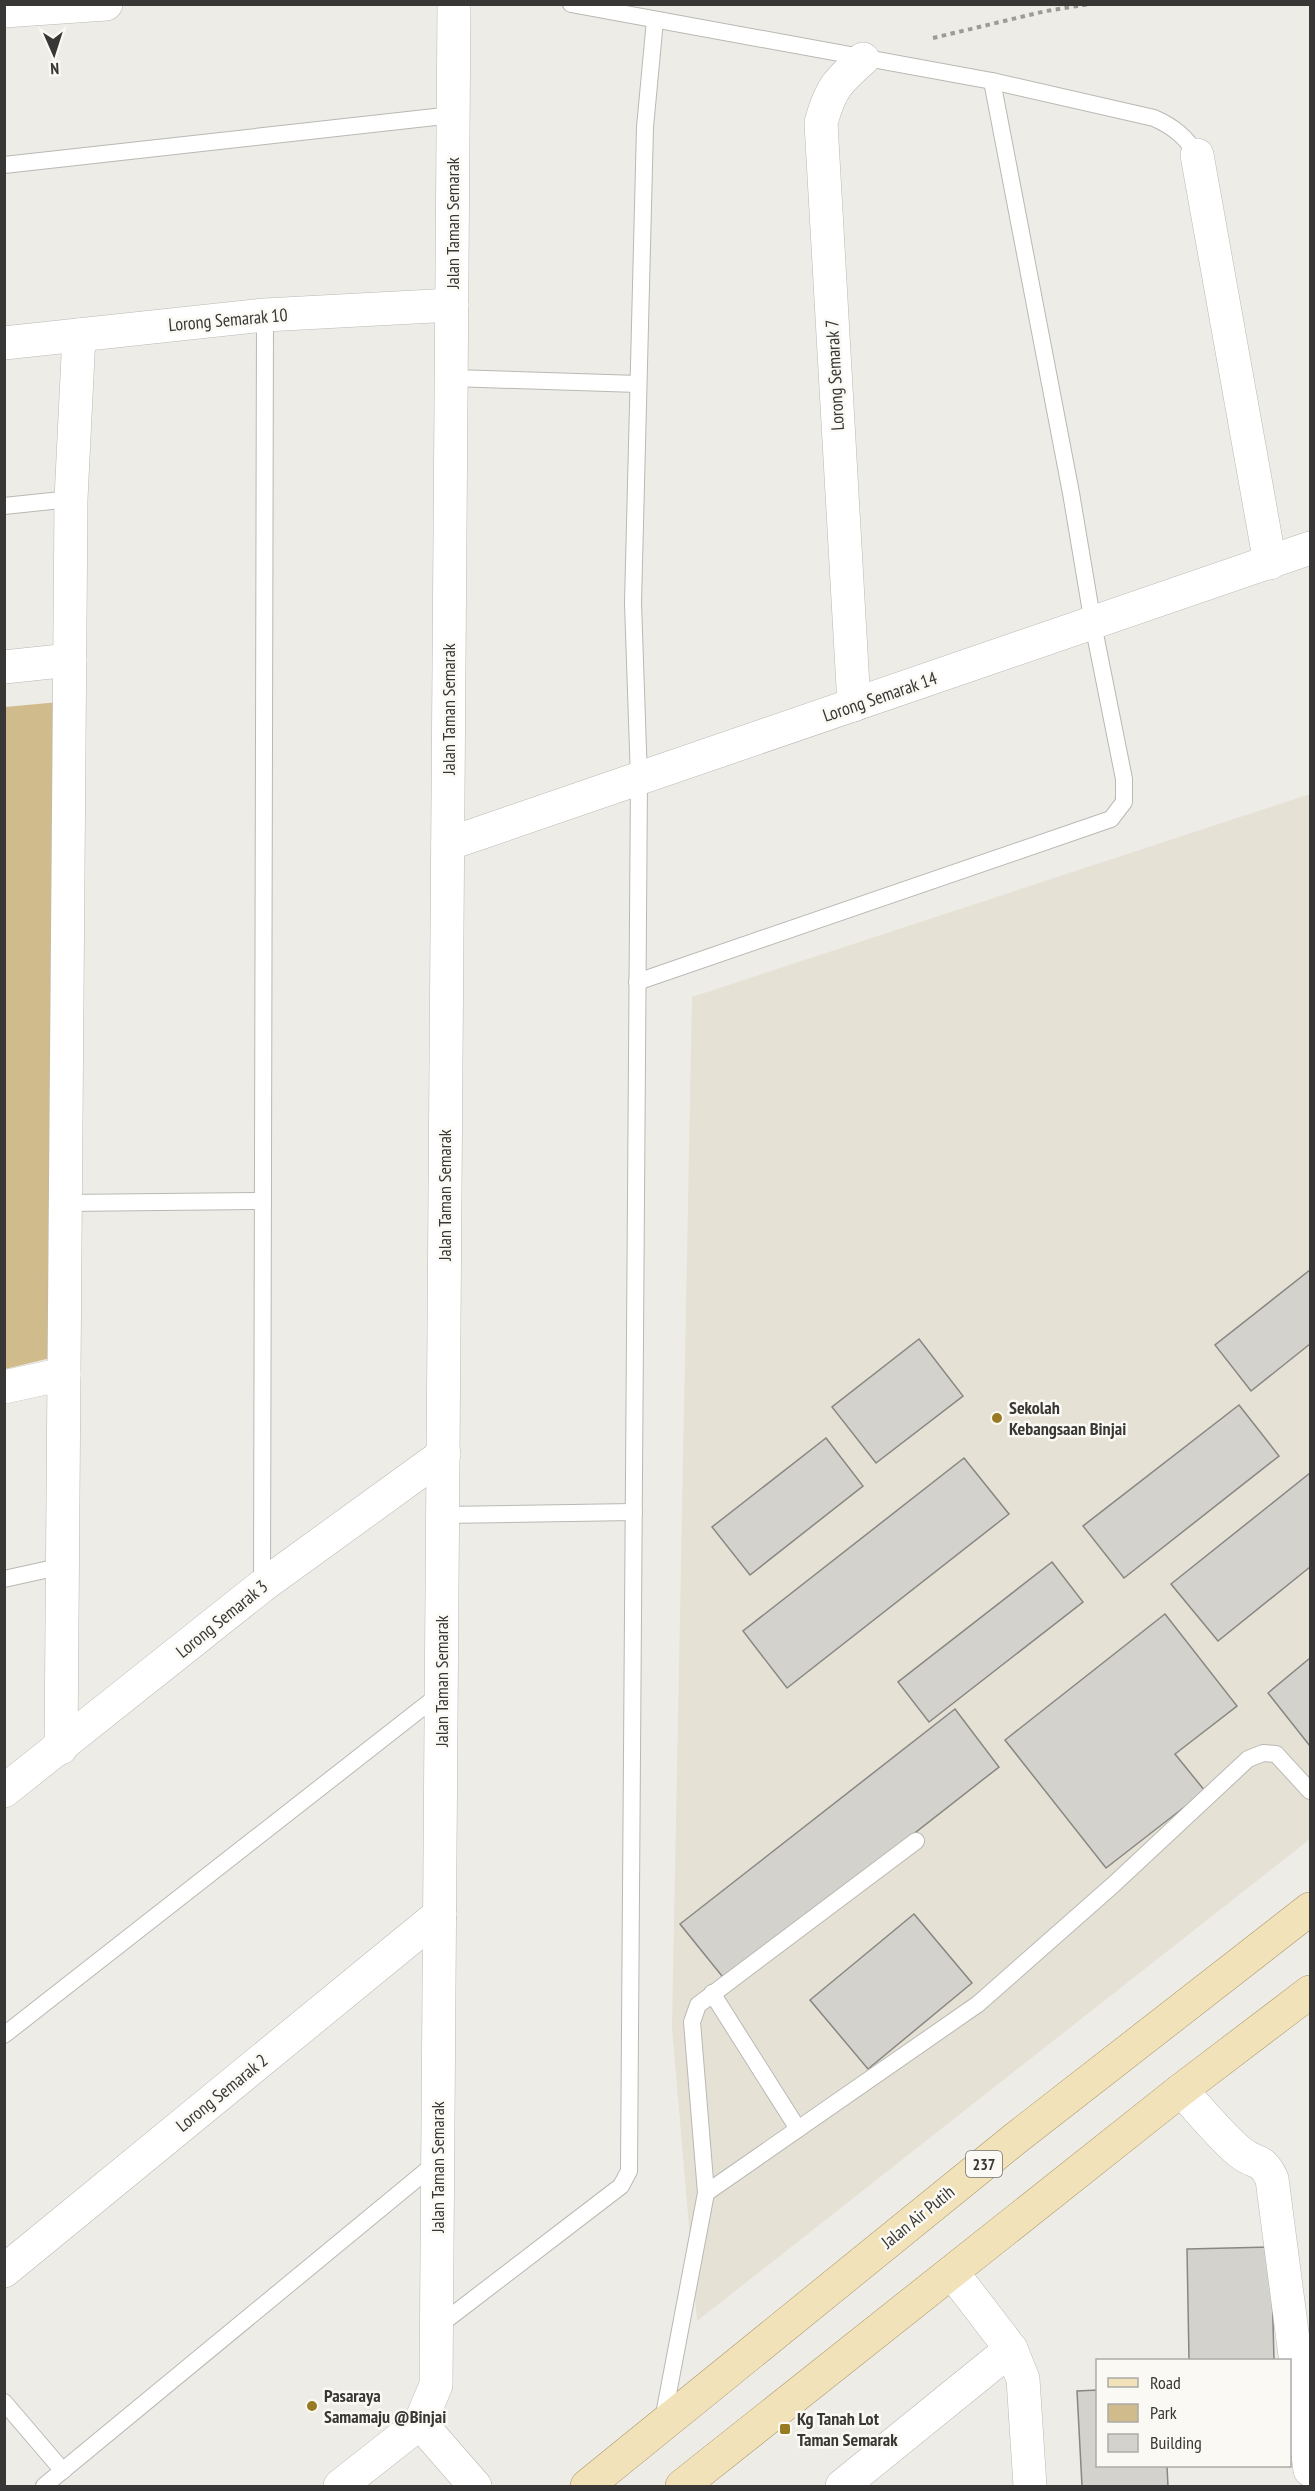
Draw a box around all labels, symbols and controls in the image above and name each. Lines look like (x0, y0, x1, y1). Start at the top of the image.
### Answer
north arrow (24, 24, 84, 84)
text: N (50, 59, 60, 79)
street label: Jalan Taman Semarak (441, 157, 464, 290)
street label: Lorong Semarak 10 (167, 303, 288, 336)
street label: Lorong Semarak 7 (820, 319, 849, 431)
street label: Jalan Taman Semarak (437, 643, 460, 776)
street label: Lorong Semarak 14 (820, 666, 940, 727)
street label: Jalan Taman Semarak (433, 1129, 456, 1262)
place label: Sekolah Kebangsaan Binjai (1009, 1396, 1126, 1440)
marker: Sekolah Kebangsaan Binjai (990, 1411, 1004, 1425)
street label: Lorong Semarak 3 (171, 1575, 272, 1663)
street label: Jalan Taman Semarak (430, 1615, 453, 1748)
street label: Lorong Semarak 2 (171, 2049, 272, 2137)
street label: Jalan Taman Semarak (426, 2101, 449, 2234)
road number: 237 (966, 2151, 1002, 2177)
street label: Jalan Air Putih (876, 2180, 959, 2254)
legend (1096, 2359, 1291, 2467)
text: Road (1150, 2371, 1181, 2394)
place label: Pasaraya Samamaju @Binjai (324, 2384, 446, 2428)
marker: Pasaraya Samamaju @Binjai (305, 2399, 319, 2413)
text: Park (1150, 2401, 1177, 2424)
place label: Kg Tanah Lot Taman Semarak (797, 2407, 898, 2451)
marker: Kg Tanah Lot Taman Semarak (778, 2422, 792, 2436)
text: Building (1150, 2431, 1202, 2454)

